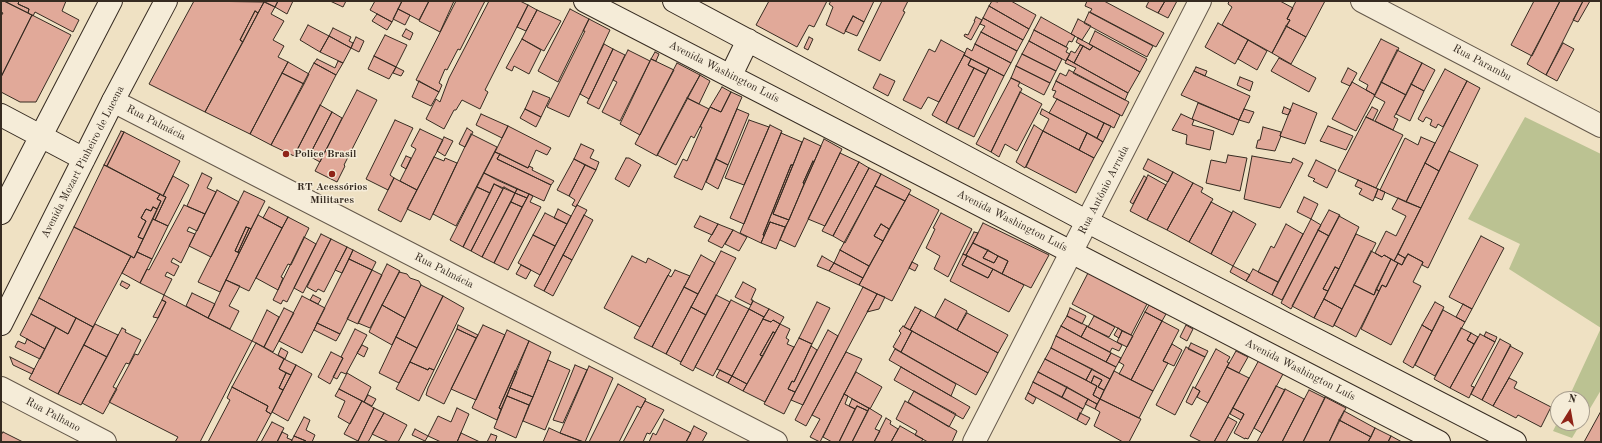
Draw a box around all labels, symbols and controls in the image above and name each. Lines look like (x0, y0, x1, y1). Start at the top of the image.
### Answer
street label: Avenida Washington Luís (666, 38, 782, 106)
street label: Rua Parambu (1450, 42, 1514, 84)
street label: Avenida Mozart Pinheiro de Lucena (39, 84, 127, 240)
street label: Rua Palmácia (124, 102, 188, 144)
street label: Rua Antônio Arruda (1076, 143, 1132, 237)
place label: Police Brasil (294, 147, 356, 161)
marker: Police Brasil (281, 149, 291, 159)
marker: RT Acessórios Militares (327, 169, 337, 179)
place label: RT Acessórios Militares (297, 180, 367, 206)
street label: Avenida Washington Luís (954, 187, 1070, 255)
street label: Rua Palmácia (412, 250, 476, 292)
street label: Avenida Washington Luís (1242, 336, 1358, 404)
north arrow (1550, 391, 1590, 431)
text: N (1567, 394, 1577, 406)
street label: Rua Palhano (23, 395, 83, 435)

